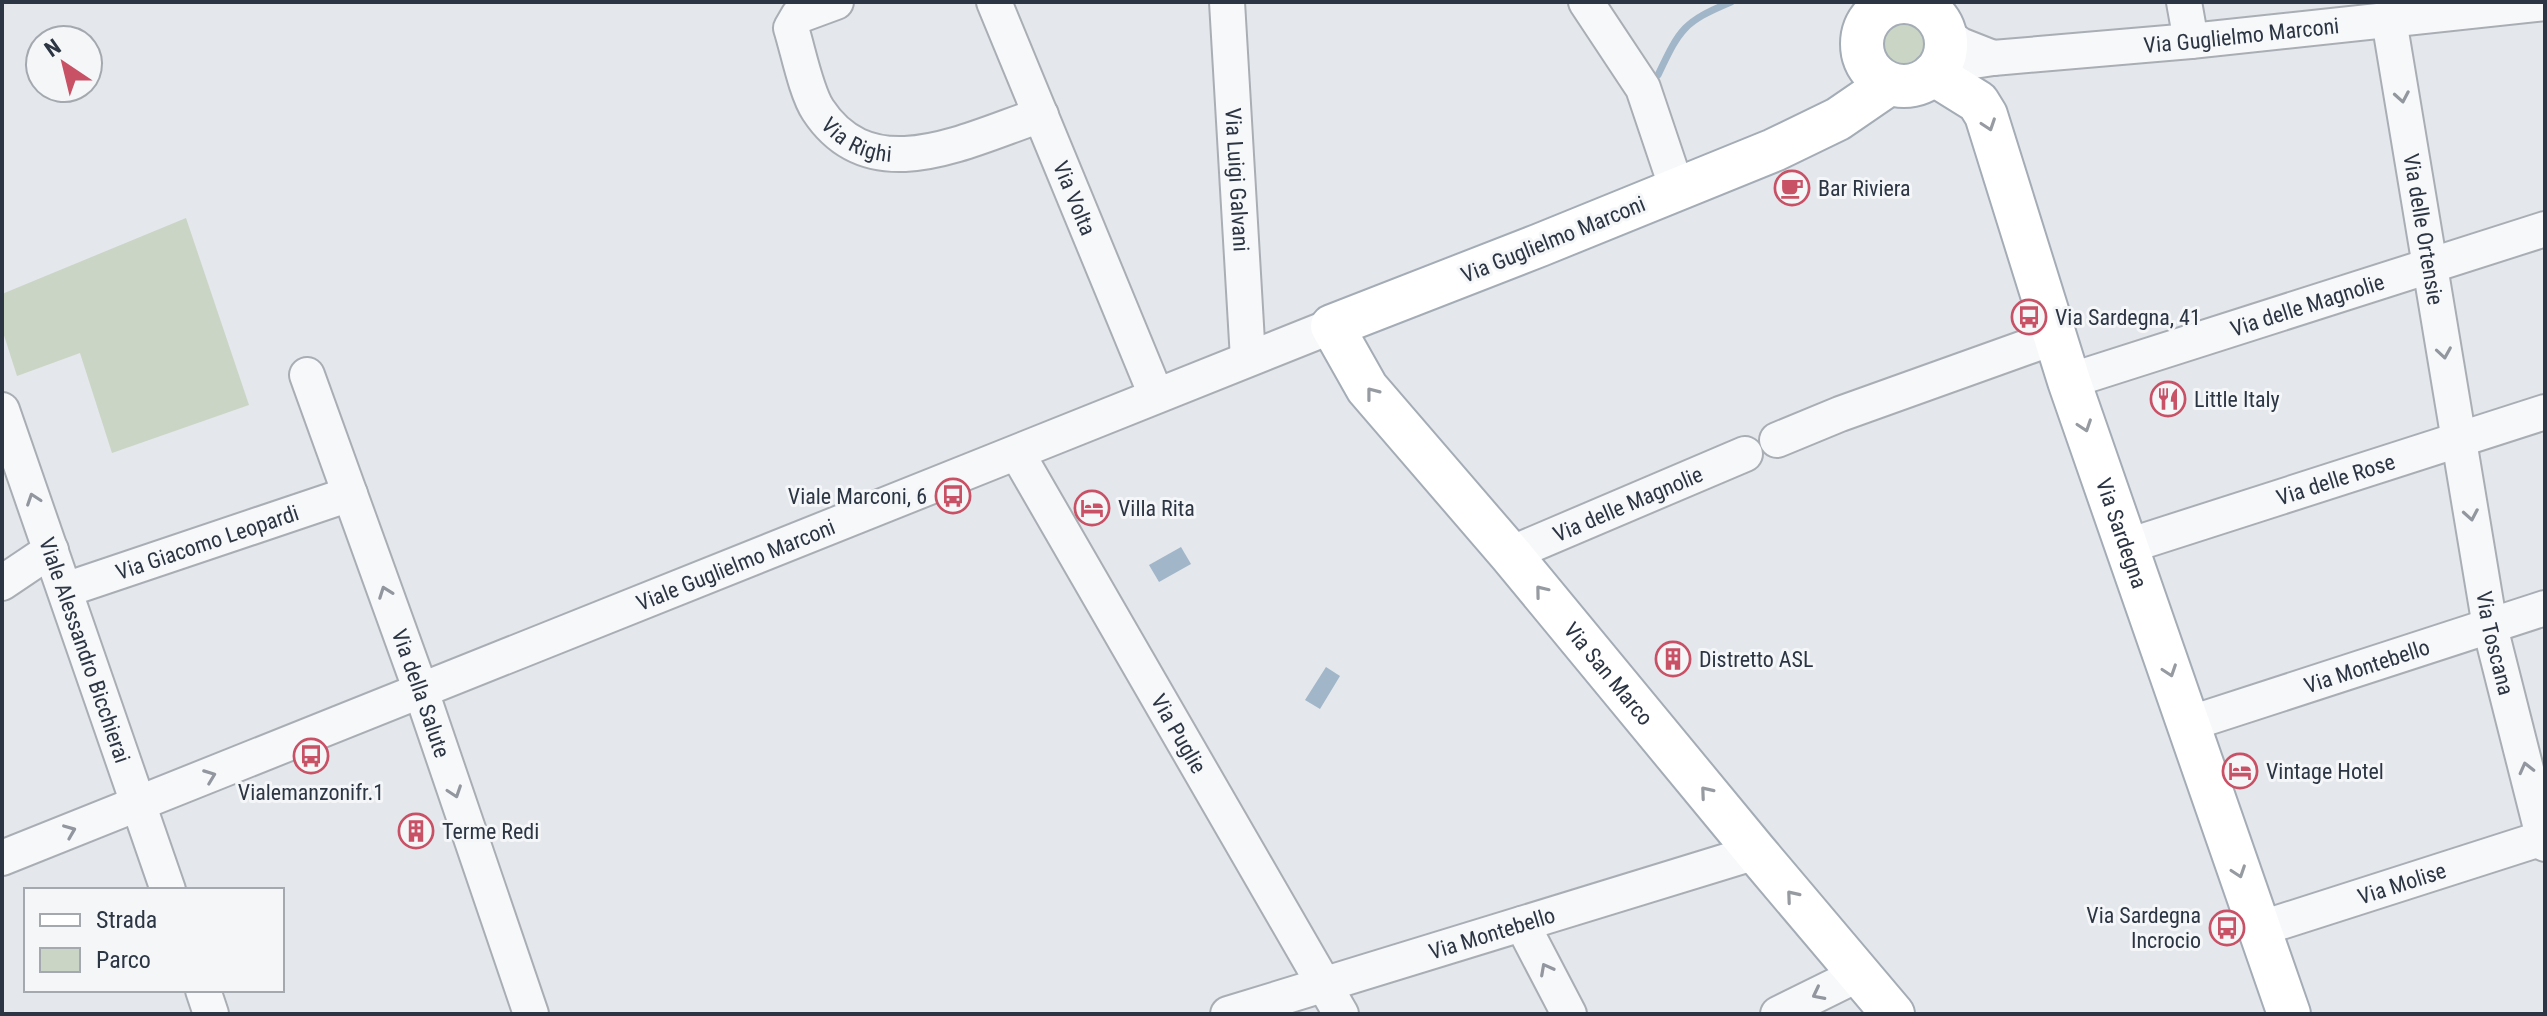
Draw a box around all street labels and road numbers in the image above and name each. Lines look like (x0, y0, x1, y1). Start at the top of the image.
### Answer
street label: Via Guglielmo Marconi (2143, 13, 2340, 58)
street label: Via Luigi Galvani (1220, 107, 1254, 252)
street label: Via Righi (816, 112, 893, 167)
street label: Via delle Ortensie (2398, 152, 2448, 307)
street label: Via Volta (1048, 157, 1101, 239)
street label: Via Guglielmo Marconi (1458, 191, 1649, 288)
street label: Via delle Magnolie (2227, 269, 2387, 342)
street label: Via delle Rose (2273, 449, 2398, 510)
street label: Via delle Magnolie (1550, 462, 1706, 547)
street label: Via Sardegna (2091, 475, 2152, 592)
street label: Via Giacomo Leopardi (113, 500, 302, 585)
street label: Viale Guglielmo Marconi (633, 514, 839, 616)
street label: Viale Alessandro Bicchierai (34, 534, 135, 766)
street label: Via Toscana (2471, 589, 2519, 698)
street label: Via San Marco (1559, 617, 1658, 730)
street label: Via della Salute (387, 626, 455, 761)
street label: Via Montebello (2301, 634, 2433, 698)
street label: Via Puglie (1146, 690, 1211, 778)
street label: Via Molise (2355, 858, 2449, 910)
street label: Via Montebello (1426, 902, 1558, 965)

